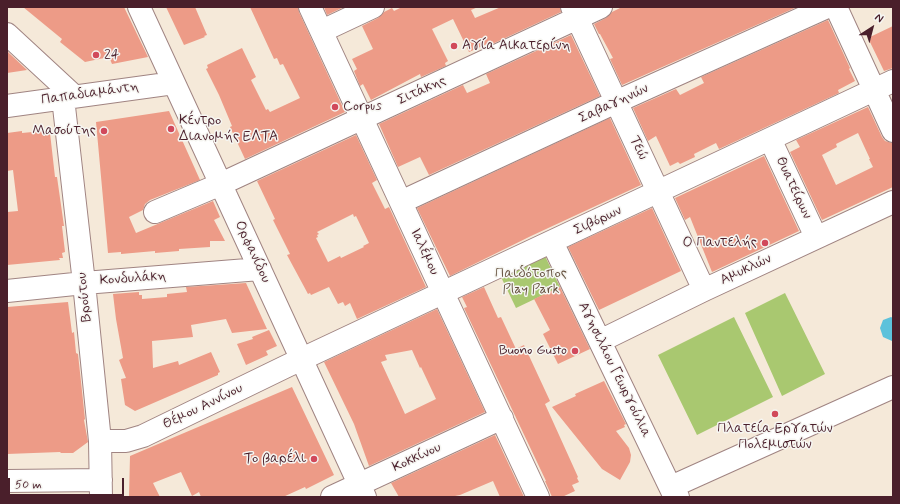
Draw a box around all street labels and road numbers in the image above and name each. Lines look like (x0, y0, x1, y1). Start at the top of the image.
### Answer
street label: Σιτάκης (395, 73, 449, 109)
street label: Παπαδιαμάντη (40, 79, 140, 109)
street label: Σαβαγηνών (577, 81, 651, 127)
street label: Τεώ (625, 133, 651, 163)
street label: Θυατείρων (771, 154, 815, 222)
street label: Σιβόρων (571, 203, 625, 239)
street label: Ορφανίδου (230, 218, 274, 286)
street label: Ιαλέμου (406, 226, 442, 278)
street label: Αμυκλών (718, 251, 774, 289)
street label: Κονδυλάκη (99, 268, 167, 290)
street label: Βρούτου (74, 271, 96, 323)
street label: Αγησιλάου Γεωργούλια (574, 299, 654, 441)
street label: Θέμου Αννίνου (160, 380, 246, 434)
street label: Κοκκίνου (390, 439, 444, 477)

